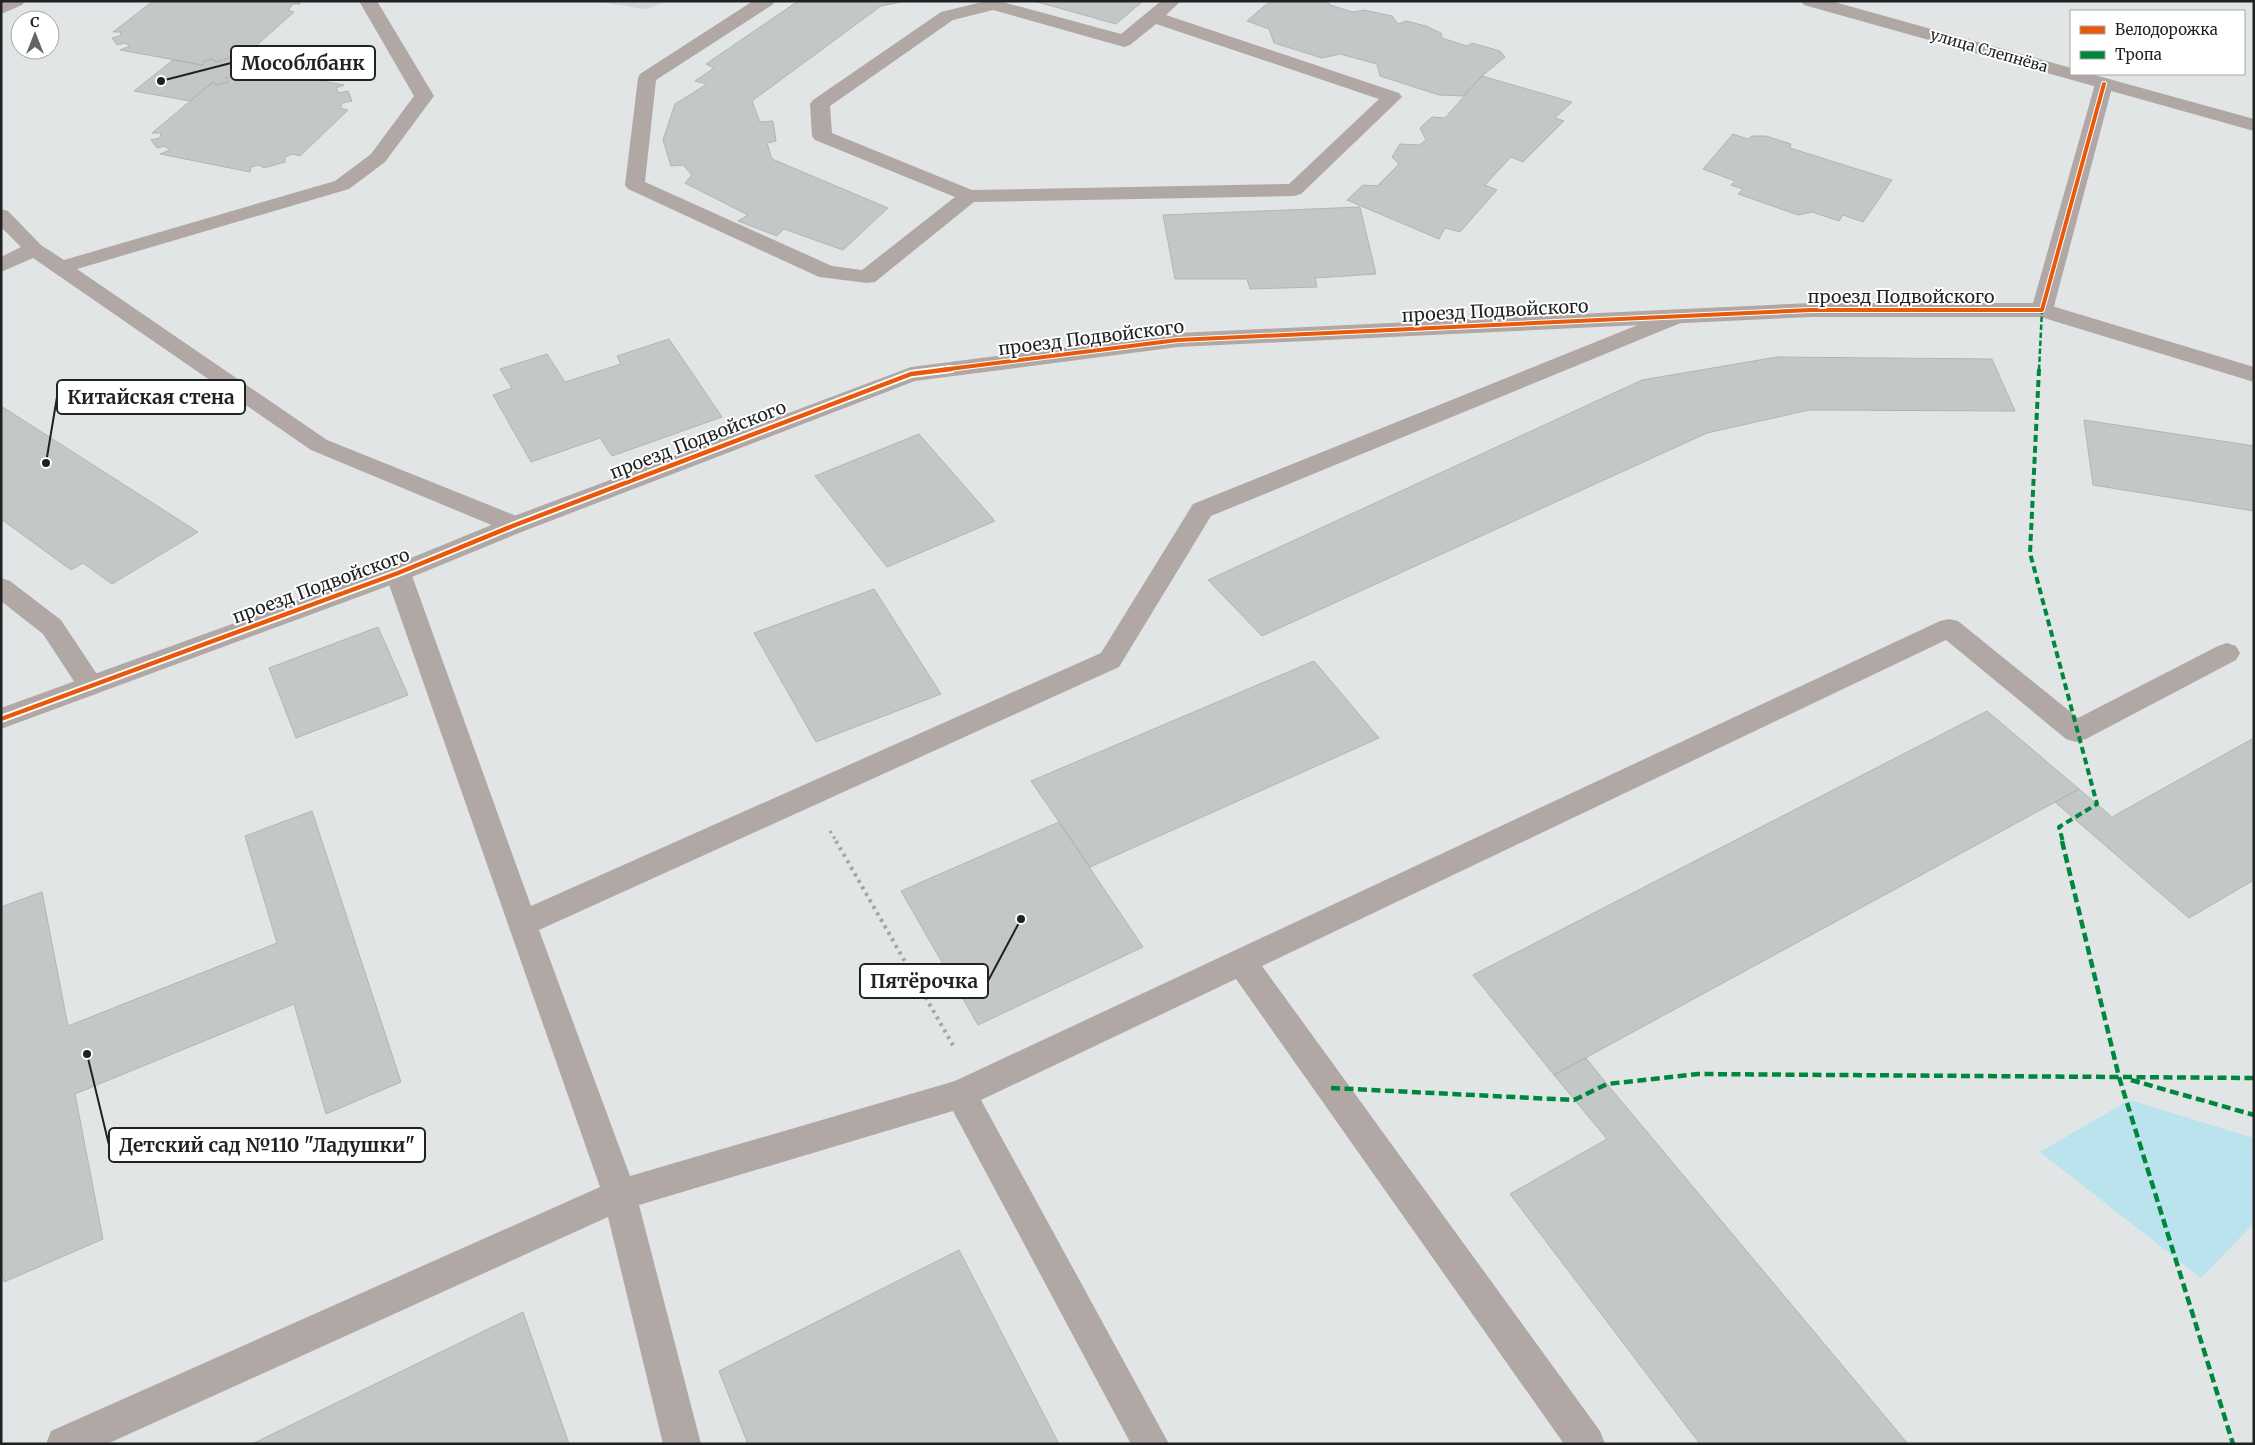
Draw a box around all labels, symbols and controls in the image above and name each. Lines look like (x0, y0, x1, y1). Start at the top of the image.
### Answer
north arrow (10, 10, 60, 60)
legend (2070, 10, 2245, 75)
text: С (30, 13, 40, 31)
text: Велодорожка (2115, 20, 2218, 39)
street label: улица Слепнёва (1928, 25, 2050, 76)
text: Тропа (2115, 45, 2162, 64)
callout: Мособлбанк (231, 46, 375, 80)
text: Мособлбанк (241, 51, 365, 75)
street label: проезд Подвойского (1807, 285, 1995, 308)
street label: проезд Подвойского (1401, 294, 1589, 327)
street label: проезд Подвойского (997, 315, 1185, 360)
callout: Китайская стена (57, 380, 245, 414)
text: Китайская стена (67, 385, 235, 409)
street label: проезд Подвойского (606, 395, 789, 484)
street label: проезд Подвойского (229, 543, 413, 628)
callout: Пятёрочка (860, 964, 988, 998)
text: Пятёрочка (870, 969, 978, 993)
callout: Детский сад №110 "Ладушки" (109, 1128, 425, 1162)
text: Детский сад №110 "Ладушки" (119, 1133, 415, 1157)

